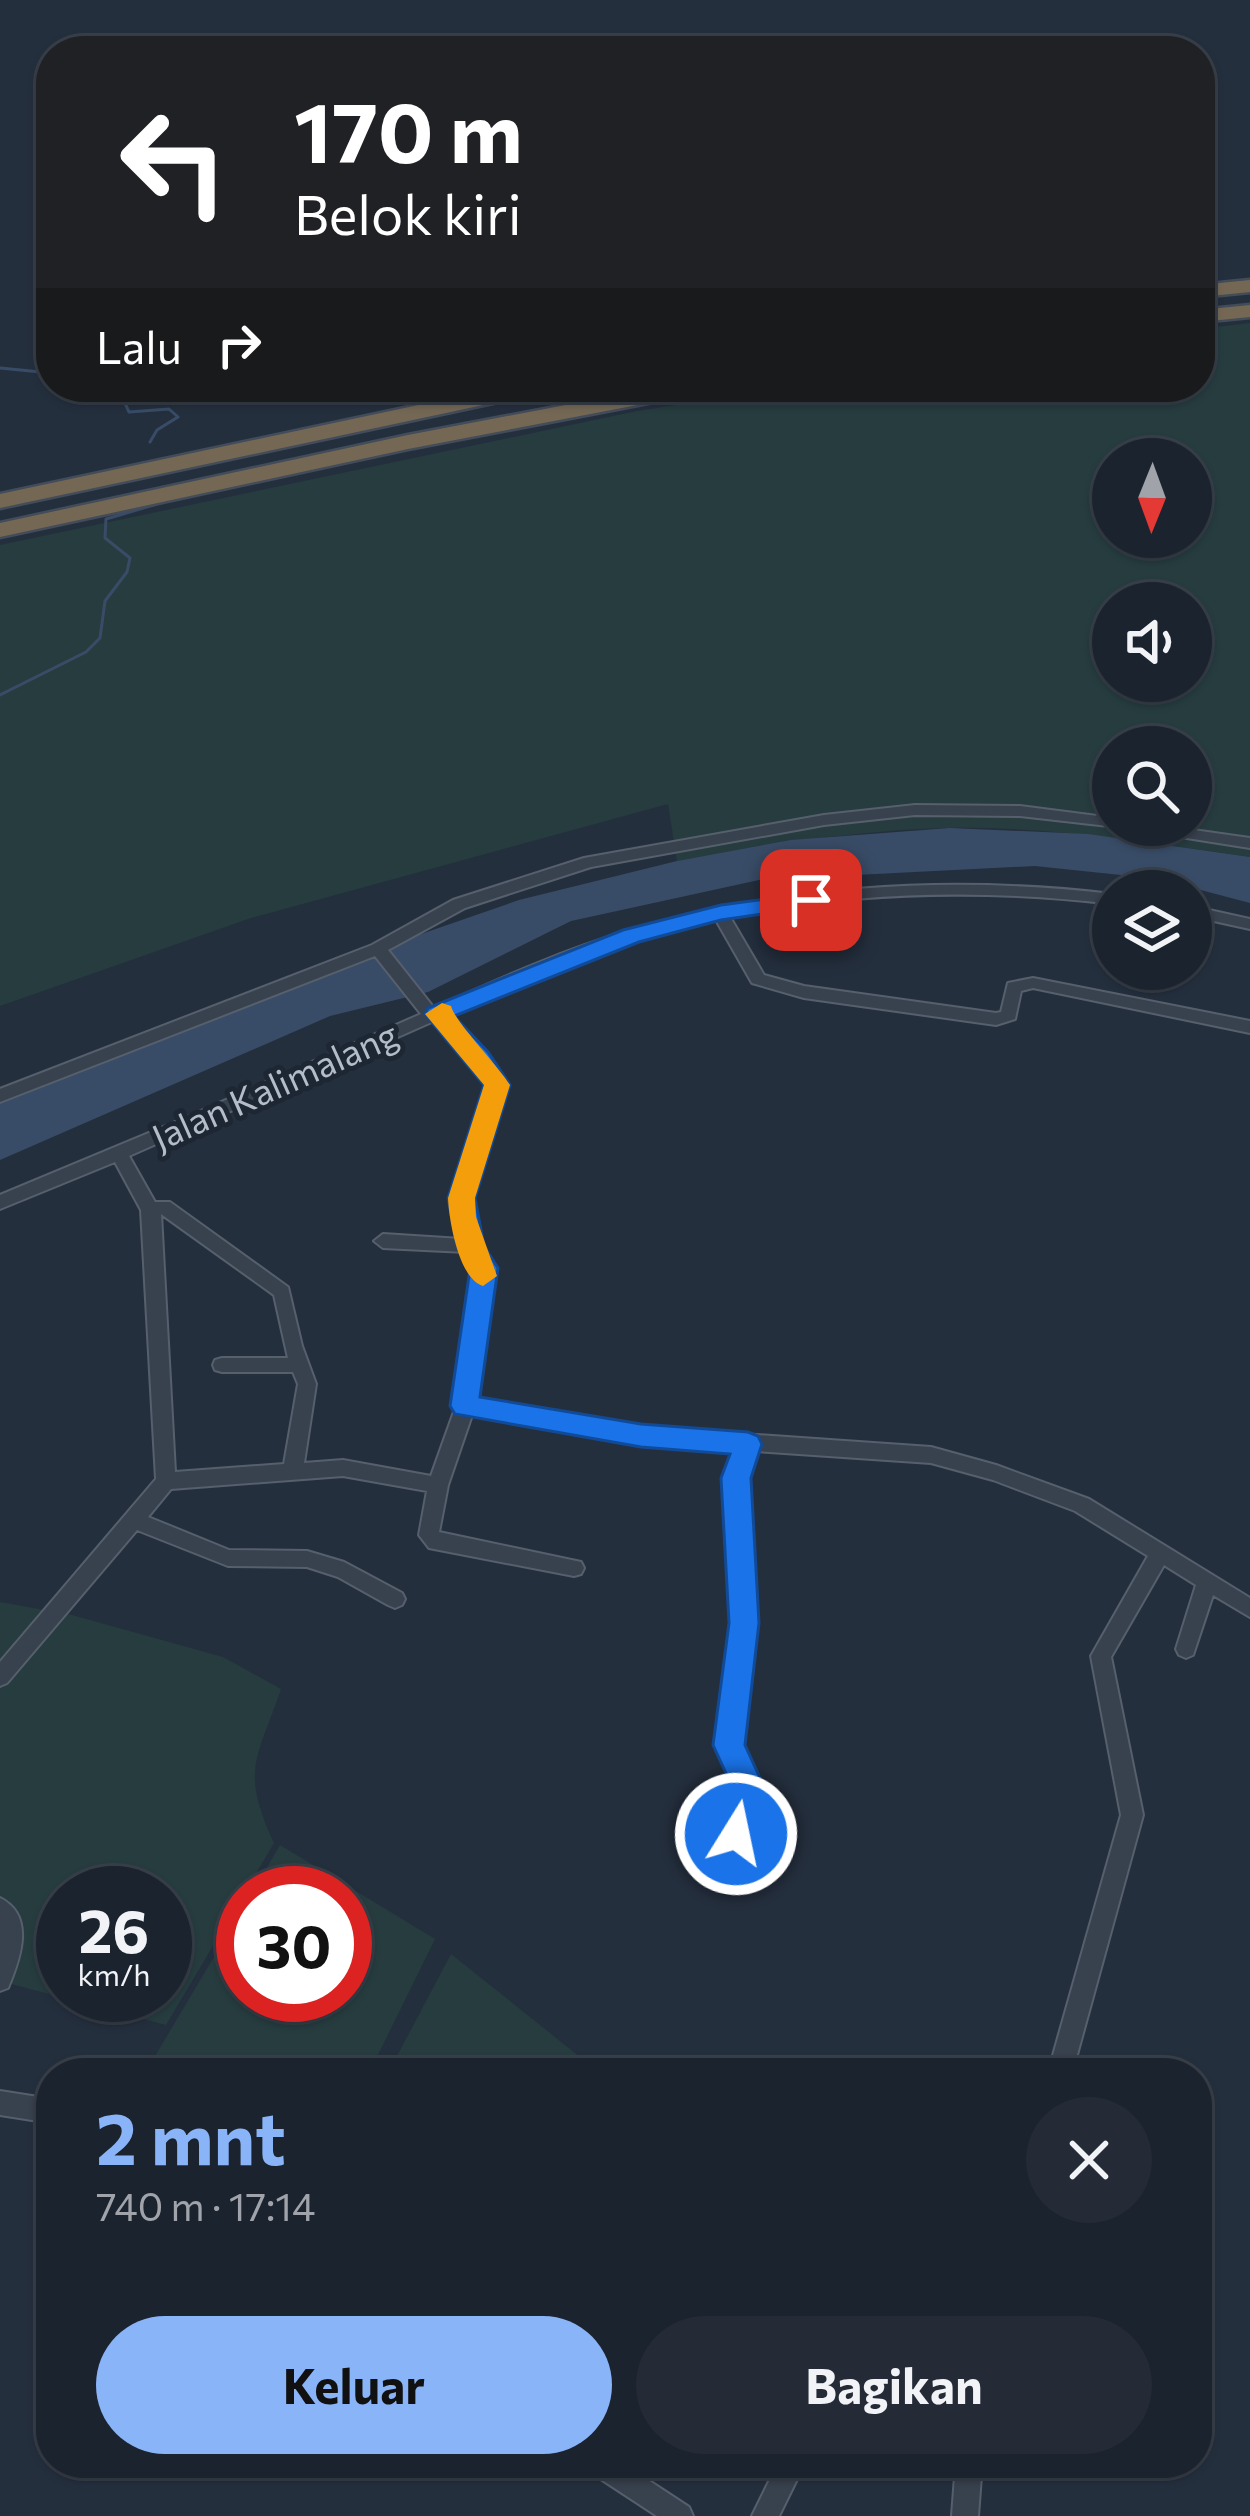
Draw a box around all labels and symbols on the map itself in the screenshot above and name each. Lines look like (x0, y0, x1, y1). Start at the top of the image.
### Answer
north arrow (1092, 438, 1212, 558)
pin (760, 849, 862, 951)
street label: Jalan Kalimalang (144, 1010, 404, 1158)
position arrow (673, 1771, 799, 1897)
speed limit sign: 30 (216, 1866, 372, 2022)

